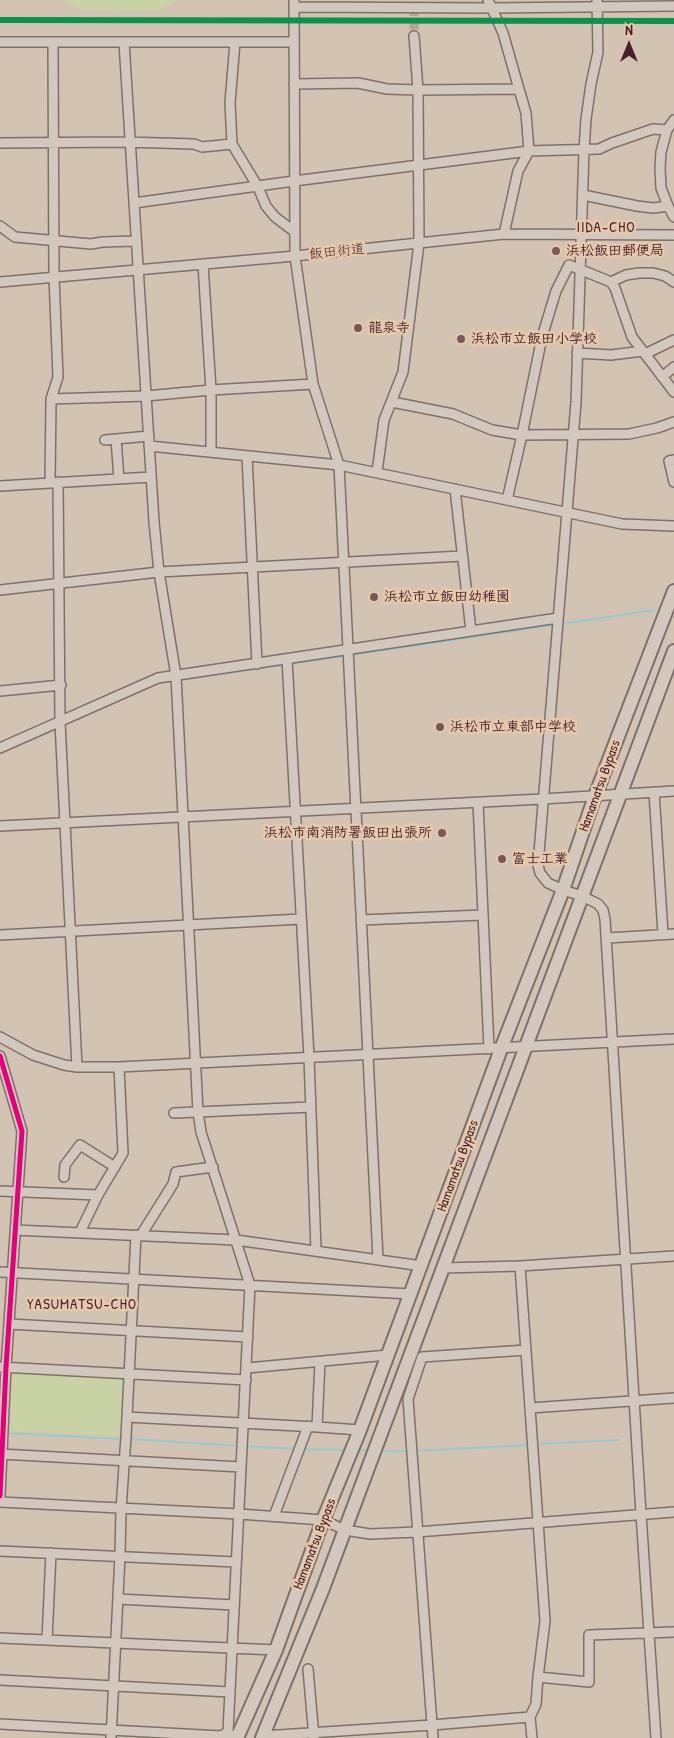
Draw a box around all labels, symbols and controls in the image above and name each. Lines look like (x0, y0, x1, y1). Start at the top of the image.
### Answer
north arrow (604, 20, 654, 70)
text: N (625, 20, 633, 39)
district label: IIDA-CHO (575, 219, 637, 237)
street label: 飯田街道 (308, 241, 366, 263)
place label: 浜松飯田郵便局 (566, 243, 664, 259)
marker: 浜松飯田郵便局 (550, 245, 562, 257)
place label: 龍泉寺 (368, 320, 410, 336)
marker: 龍泉寺 (352, 322, 364, 334)
place label: 浜松市立飯田小学校 (471, 331, 597, 347)
marker: 浜松市立飯田小学校 (455, 333, 467, 345)
place label: 浜松市立飯田幼稚園 (384, 589, 510, 605)
marker: 浜松市立飯田幼稚園 (368, 591, 380, 603)
place label: 浜松市立東部中学校 (450, 719, 576, 735)
marker: 浜松市立東部中学校 (434, 721, 446, 733)
street label: Hamamatsu Bypass (576, 738, 624, 834)
place label: 浜松市南消防署飯田出張所 (264, 825, 432, 841)
marker: 浜松市南消防署飯田出張所 (436, 827, 448, 839)
place label: 富士工業 (512, 851, 568, 867)
marker: 富士工業 (496, 853, 508, 865)
street label: Hamamatsu Bypass (434, 1118, 482, 1214)
district label: YASUMATSU-CHO (25, 1296, 139, 1314)
street label: Hamamatsu Bypass (290, 1496, 340, 1592)

